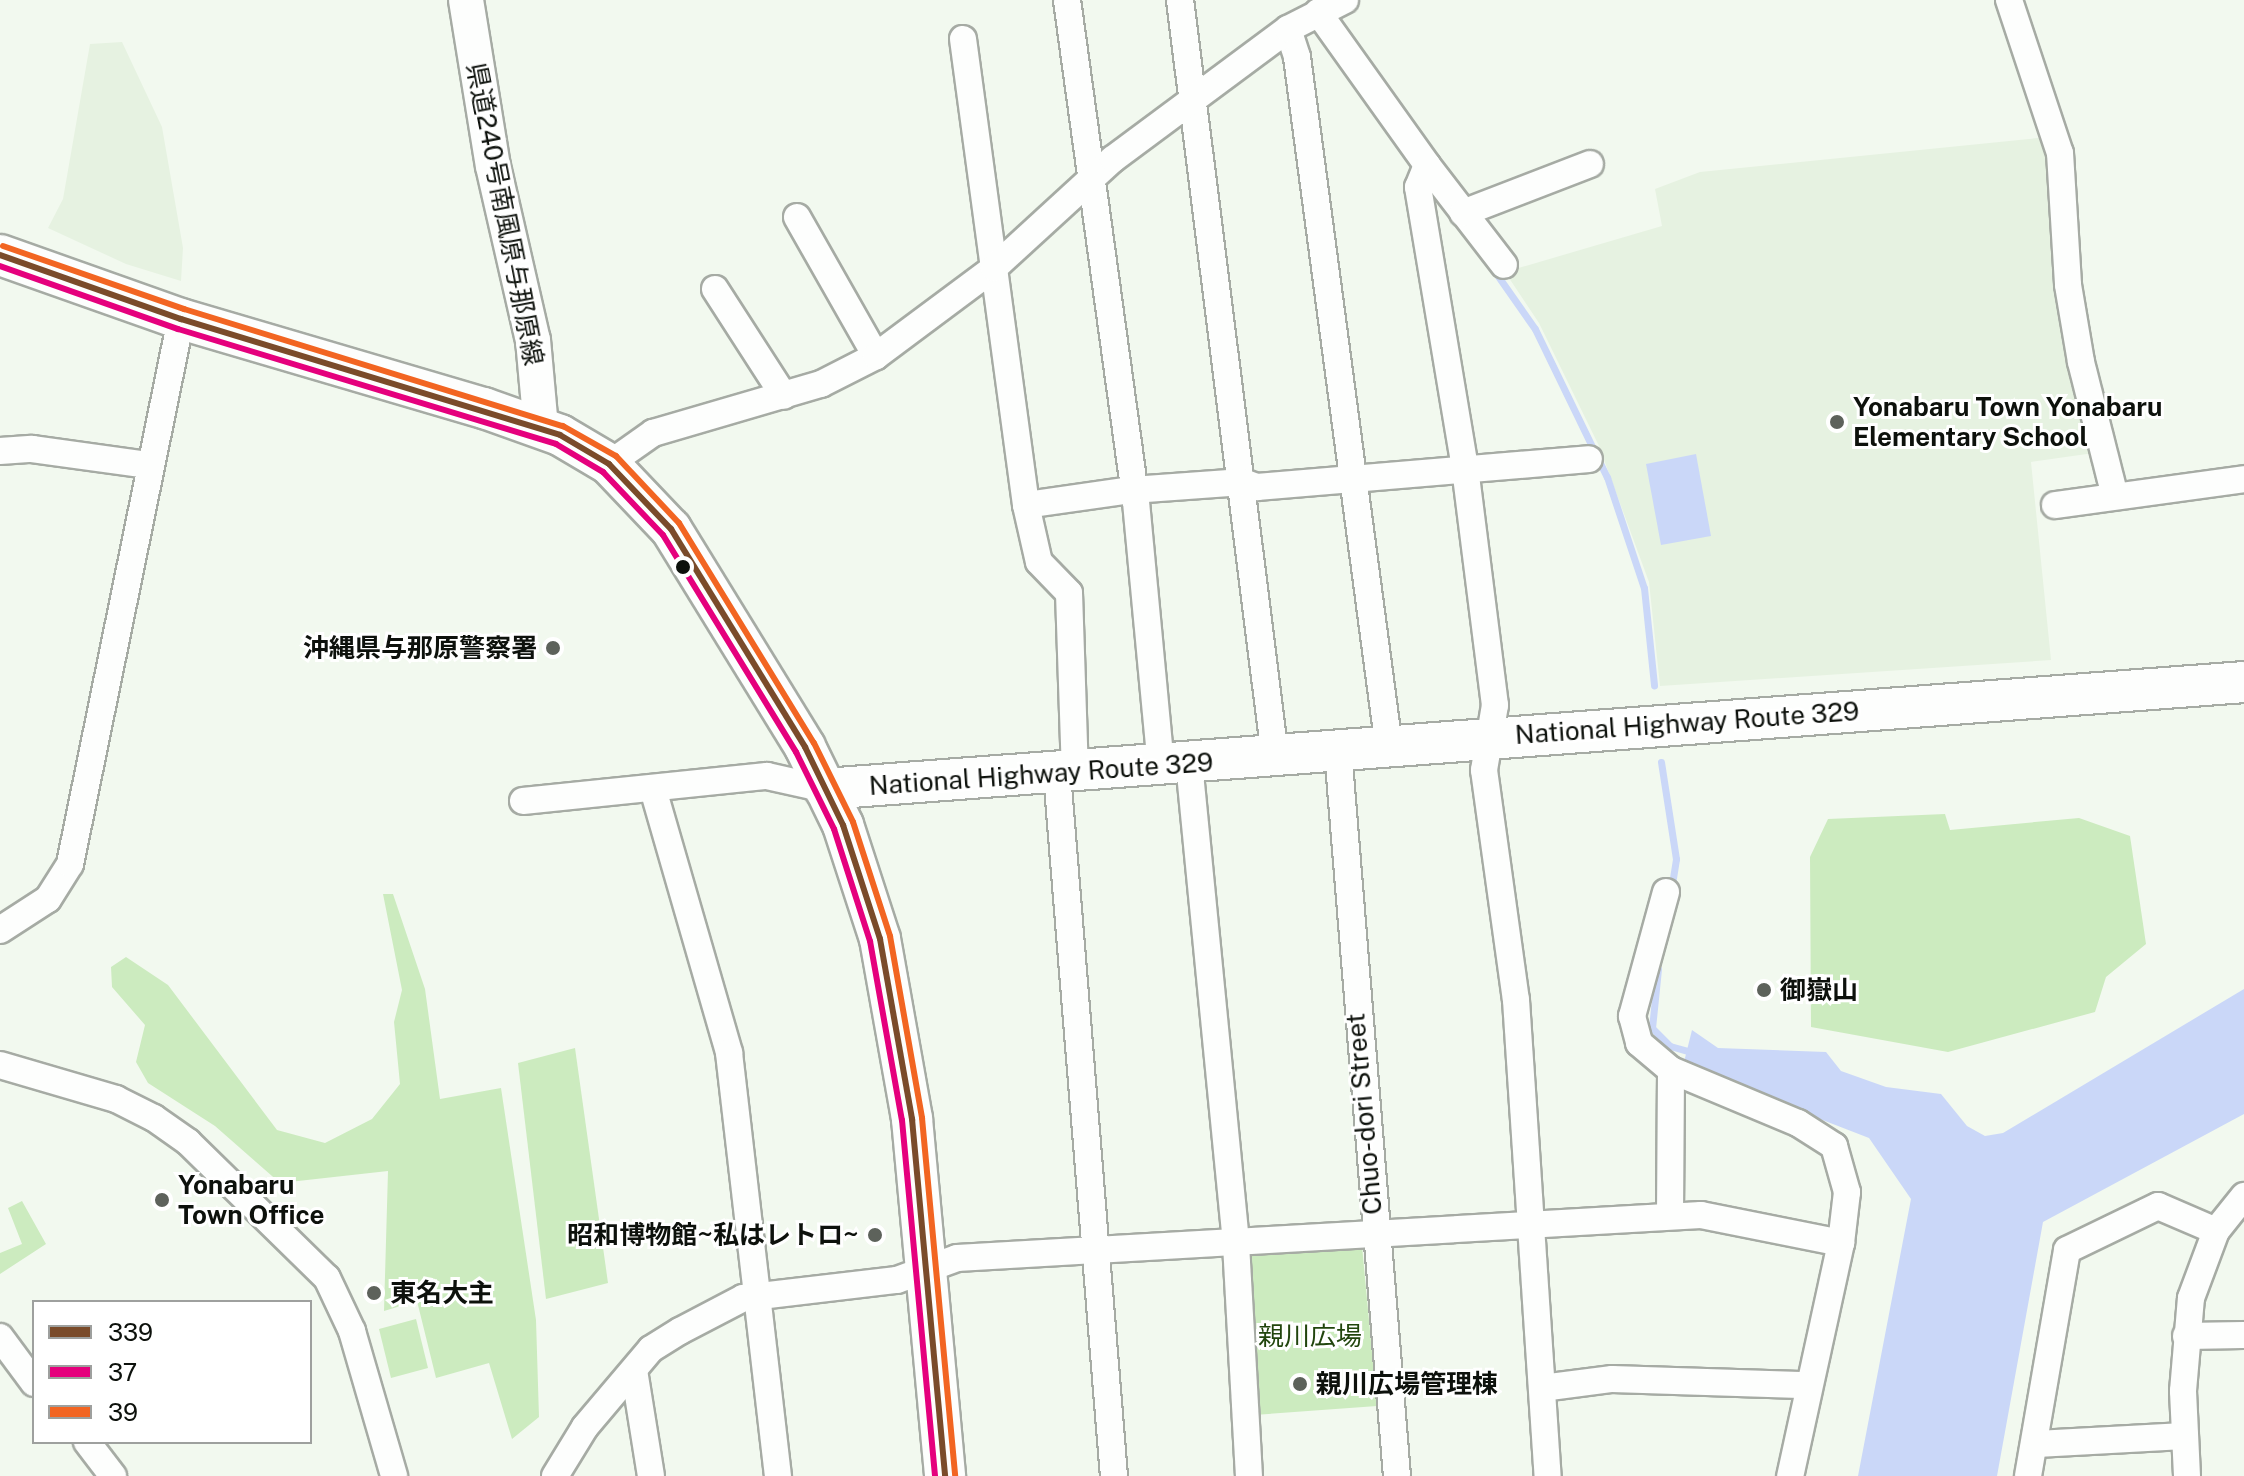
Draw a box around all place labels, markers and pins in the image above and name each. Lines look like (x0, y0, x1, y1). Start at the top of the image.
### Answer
place label: Yonabaru Town Yonabaru Elementary School (1853, 391, 2162, 452)
marker: Yonabaru Town Yonabaru Elementary School (1828, 413, 1846, 431)
unlabelled marker (675, 559, 691, 575)
place label: 沖縄県与那原警察署 (303, 632, 537, 664)
marker: 沖縄県与那原警察署 (544, 639, 562, 657)
place label: 御嶽山 (1780, 974, 1858, 1006)
marker: 御嶽山 (1755, 981, 1773, 999)
place label: Yonabaru Town Office (178, 1169, 325, 1230)
marker: Yonabaru Town Office (153, 1191, 171, 1209)
place label: 昭和博物館~私はレトロ~ (567, 1219, 859, 1251)
marker: 昭和博物館~私はレトロ~ (866, 1226, 884, 1244)
place label: 東名大主 (390, 1277, 494, 1309)
marker: 東名大主 (365, 1284, 383, 1302)
place label: 親川広場管理棟 (1316, 1368, 1498, 1400)
marker: 親川広場管理棟 (1291, 1375, 1309, 1393)

